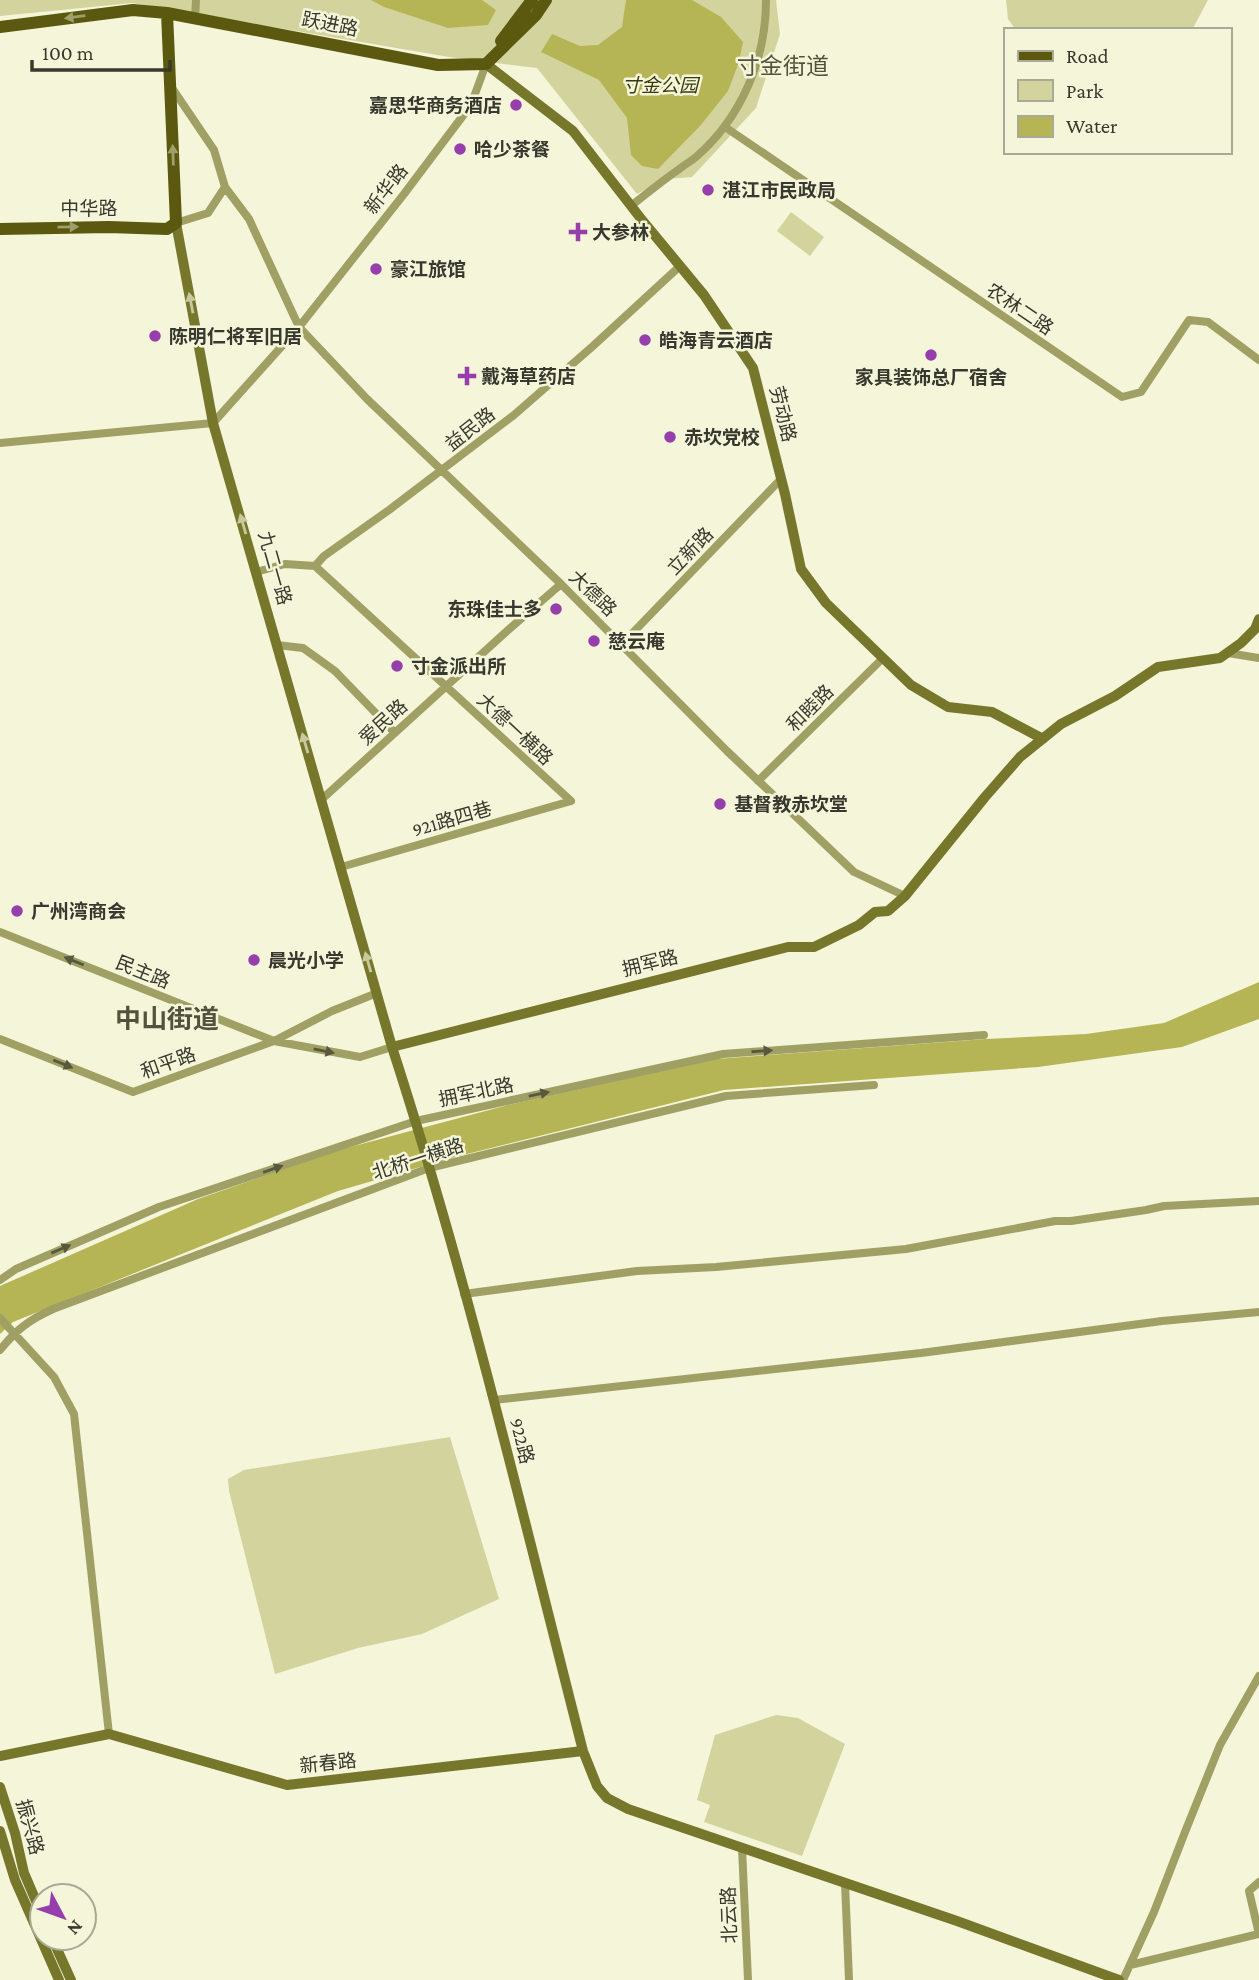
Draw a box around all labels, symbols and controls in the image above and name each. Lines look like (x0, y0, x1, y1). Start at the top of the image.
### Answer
street label: 跃进路 (300, 8, 360, 40)
one-way arrow (64, 11, 86, 22)
scale bar (32, 28, 170, 72)
legend (1004, 28, 1231, 154)
text: 100 m (42, 41, 94, 65)
text: Road (1066, 44, 1109, 68)
district label: 寸金街道 (737, 53, 829, 79)
park label: 寸金公园 (622, 75, 701, 96)
text: Park (1066, 79, 1103, 103)
place label: 嘉思华商务酒店 (369, 95, 502, 116)
marker: 嘉思华商务酒店 (508, 97, 524, 113)
text: Water (1066, 114, 1118, 138)
place label: 哈少茶餐 (474, 139, 550, 160)
marker: 哈少茶餐 (452, 141, 468, 157)
one-way arrow (167, 144, 178, 166)
street label: 新华路 (360, 160, 412, 218)
place label: 湛江市民政局 (722, 180, 836, 201)
marker: 湛江市民政局 (700, 182, 716, 198)
street label: 中华路 (60, 198, 118, 219)
one-way arrow (57, 222, 79, 233)
place label: 大参林 (592, 222, 649, 243)
marker: 大参林 (570, 224, 586, 240)
place label: 豪江旅馆 (390, 259, 466, 280)
marker: 豪江旅馆 (368, 261, 384, 277)
street label: 农林二路 (983, 279, 1057, 339)
one-way arrow (185, 292, 196, 314)
place label: 陈明仁将军旧居 (169, 326, 302, 347)
marker: 陈明仁将军旧居 (147, 328, 163, 344)
place label: 皓海青云酒店 (659, 330, 773, 351)
marker: 皓海青云酒店 (637, 332, 653, 348)
marker: 家具装饰总厂宿舍 (923, 347, 939, 363)
place label: 戴海草药店 (481, 366, 576, 387)
place label: 家具装饰总厂宿舍 (855, 367, 1007, 388)
marker: 戴海草药店 (459, 368, 475, 384)
street label: 劳动路 (766, 384, 800, 444)
street label: 益民路 (441, 403, 499, 455)
place label: 赤坎党校 (684, 427, 760, 448)
marker: 赤坎党校 (662, 429, 678, 445)
one-way arrow (237, 514, 247, 535)
street label: 立新路 (663, 523, 717, 579)
street label: 九二一路 (254, 529, 296, 607)
street label: 大德路 (565, 566, 621, 620)
place label: 东珠佳士多 (447, 599, 542, 620)
marker: 东珠佳士多 (548, 601, 564, 617)
place label: 慈云庵 (608, 631, 665, 652)
marker: 慈云庵 (586, 633, 602, 649)
place label: 寸金派出所 (411, 656, 506, 677)
marker: 寸金派出所 (389, 658, 405, 674)
street label: 和睦路 (782, 680, 838, 736)
street label: 大德一横路 (473, 689, 557, 769)
street label: 爱民路 (355, 695, 411, 749)
one-way arrow (300, 732, 310, 753)
place label: 基督教赤坎堂 (734, 794, 848, 815)
marker: 基督教赤坎堂 (712, 796, 728, 812)
street label: 921路四巷 (410, 798, 494, 840)
place label: 广州湾商会 (31, 901, 126, 922)
marker: 广州湾商会 (9, 903, 25, 919)
street label: 拥军路 (620, 946, 680, 980)
place label: 晨光小学 (268, 950, 344, 971)
one-way arrow (362, 951, 372, 972)
street label: 民主路 (113, 952, 173, 992)
marker: 晨光小学 (246, 952, 262, 968)
one-way arrow (63, 956, 84, 967)
district label: 中山街道 (115, 1005, 219, 1034)
street label: 和平路 (138, 1043, 198, 1083)
one-way arrow (313, 1045, 335, 1056)
one-way arrow (751, 1045, 773, 1056)
one-way arrow (53, 1059, 74, 1070)
street label: 拥军北路 (437, 1074, 515, 1110)
one-way arrow (528, 1088, 550, 1099)
street label: 北桥一横路 (370, 1134, 466, 1184)
one-way arrow (263, 1163, 284, 1174)
one-way arrow (51, 1244, 72, 1255)
street label: 922路 (506, 1416, 538, 1466)
street label: 新春路 (299, 1750, 357, 1776)
street label: 振兴路 (12, 1797, 48, 1857)
north arrow (28, 1882, 98, 1952)
street label: 北云路 (718, 1886, 740, 1944)
text: N (63, 1916, 88, 1940)

